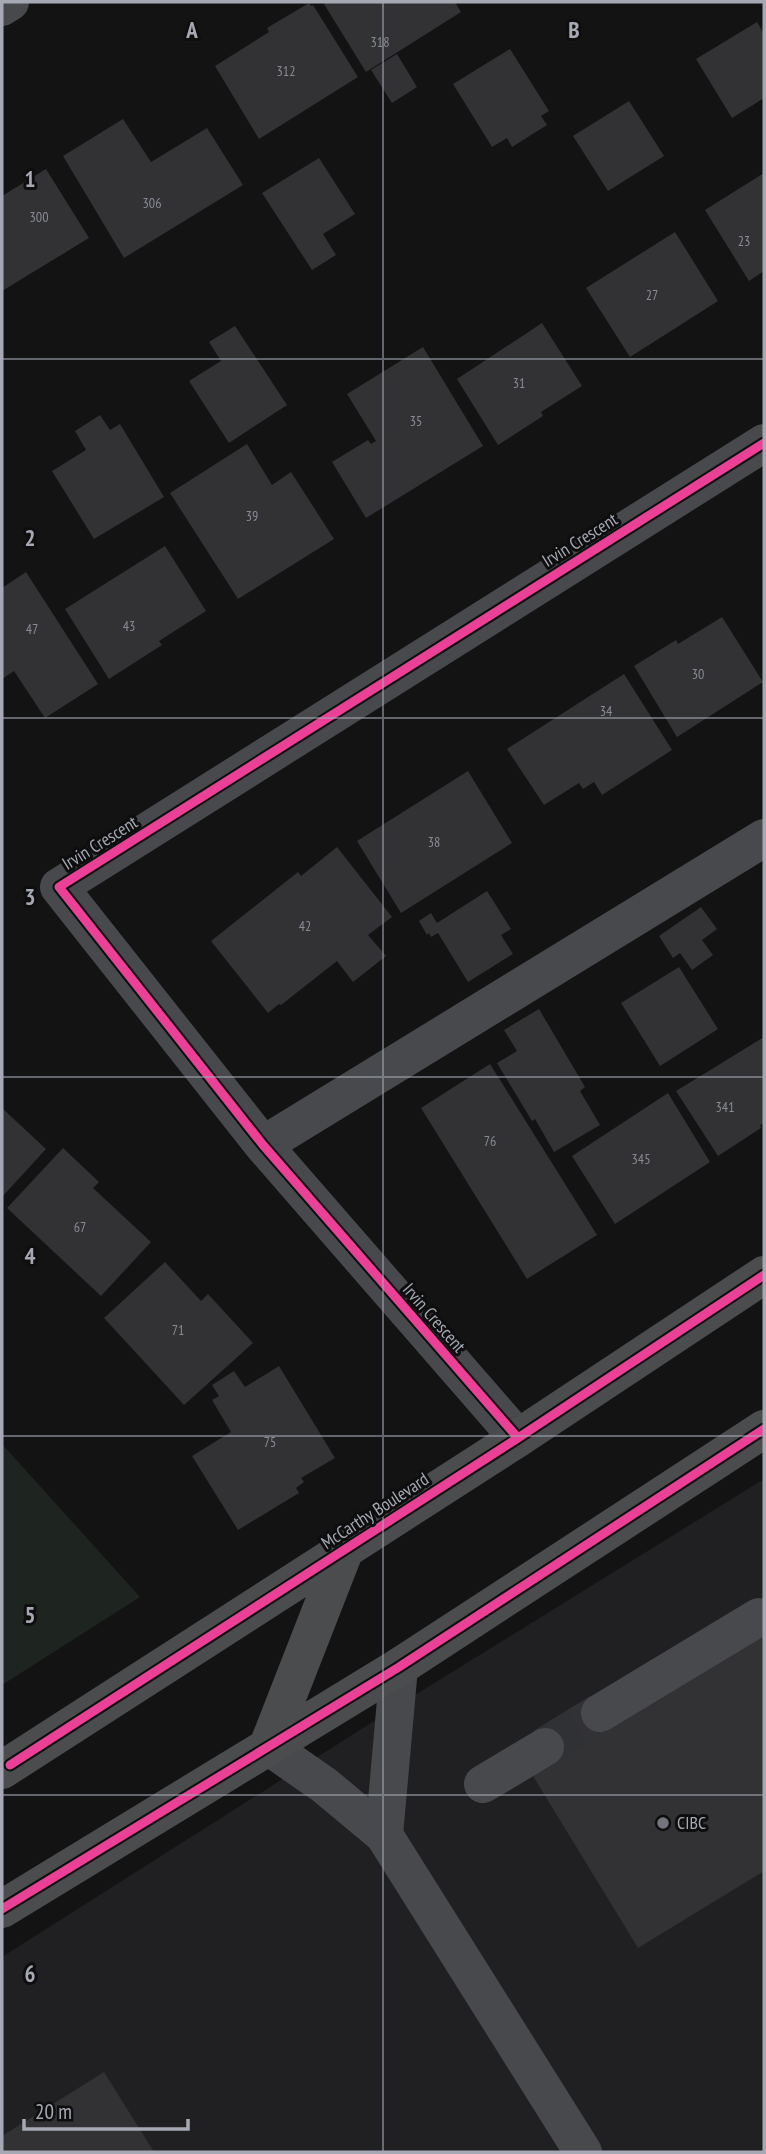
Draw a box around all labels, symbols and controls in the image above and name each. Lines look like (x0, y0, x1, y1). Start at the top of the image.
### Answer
text: A (185, 15, 198, 44)
text: B (568, 15, 580, 44)
house number: 318 (371, 33, 389, 51)
house number: 312 (277, 62, 295, 80)
text: 1 (25, 164, 36, 193)
house number: 306 (143, 194, 161, 212)
house number: 300 (30, 208, 48, 226)
house number: 23 (738, 232, 750, 250)
house number: 27 (646, 286, 658, 304)
house number: 31 (513, 374, 525, 392)
house number: 35 (410, 412, 422, 430)
house number: 39 (246, 507, 258, 525)
street label: Irvin Crescent (538, 507, 622, 572)
text: 2 (25, 523, 36, 552)
house number: 43 (123, 617, 135, 635)
house number: 47 (26, 620, 38, 638)
house number: 30 (692, 665, 704, 683)
house number: 34 (600, 702, 613, 720)
street label: Irvin Crescent (58, 810, 142, 875)
house number: 38 (428, 833, 440, 851)
text: 3 (25, 882, 36, 911)
house number: 42 (299, 917, 311, 935)
house number: 341 (716, 1098, 734, 1116)
house number: 76 (484, 1132, 496, 1150)
house number: 345 (632, 1150, 650, 1168)
house number: 67 (74, 1218, 86, 1236)
text: 4 (25, 1241, 36, 1270)
street label: Irvin Crescent (398, 1278, 471, 1357)
house number: 71 (172, 1321, 184, 1339)
house number: 75 (264, 1433, 276, 1451)
street label: McCarthy Boulevard (317, 1467, 433, 1554)
text: 5 (25, 1600, 36, 1629)
place label: CIBC (677, 1811, 706, 1834)
marker: CIBC (655, 1815, 671, 1831)
text: 6 (25, 1959, 36, 1988)
scale bar (24, 2088, 189, 2132)
text: 20 m (35, 2098, 72, 2125)

